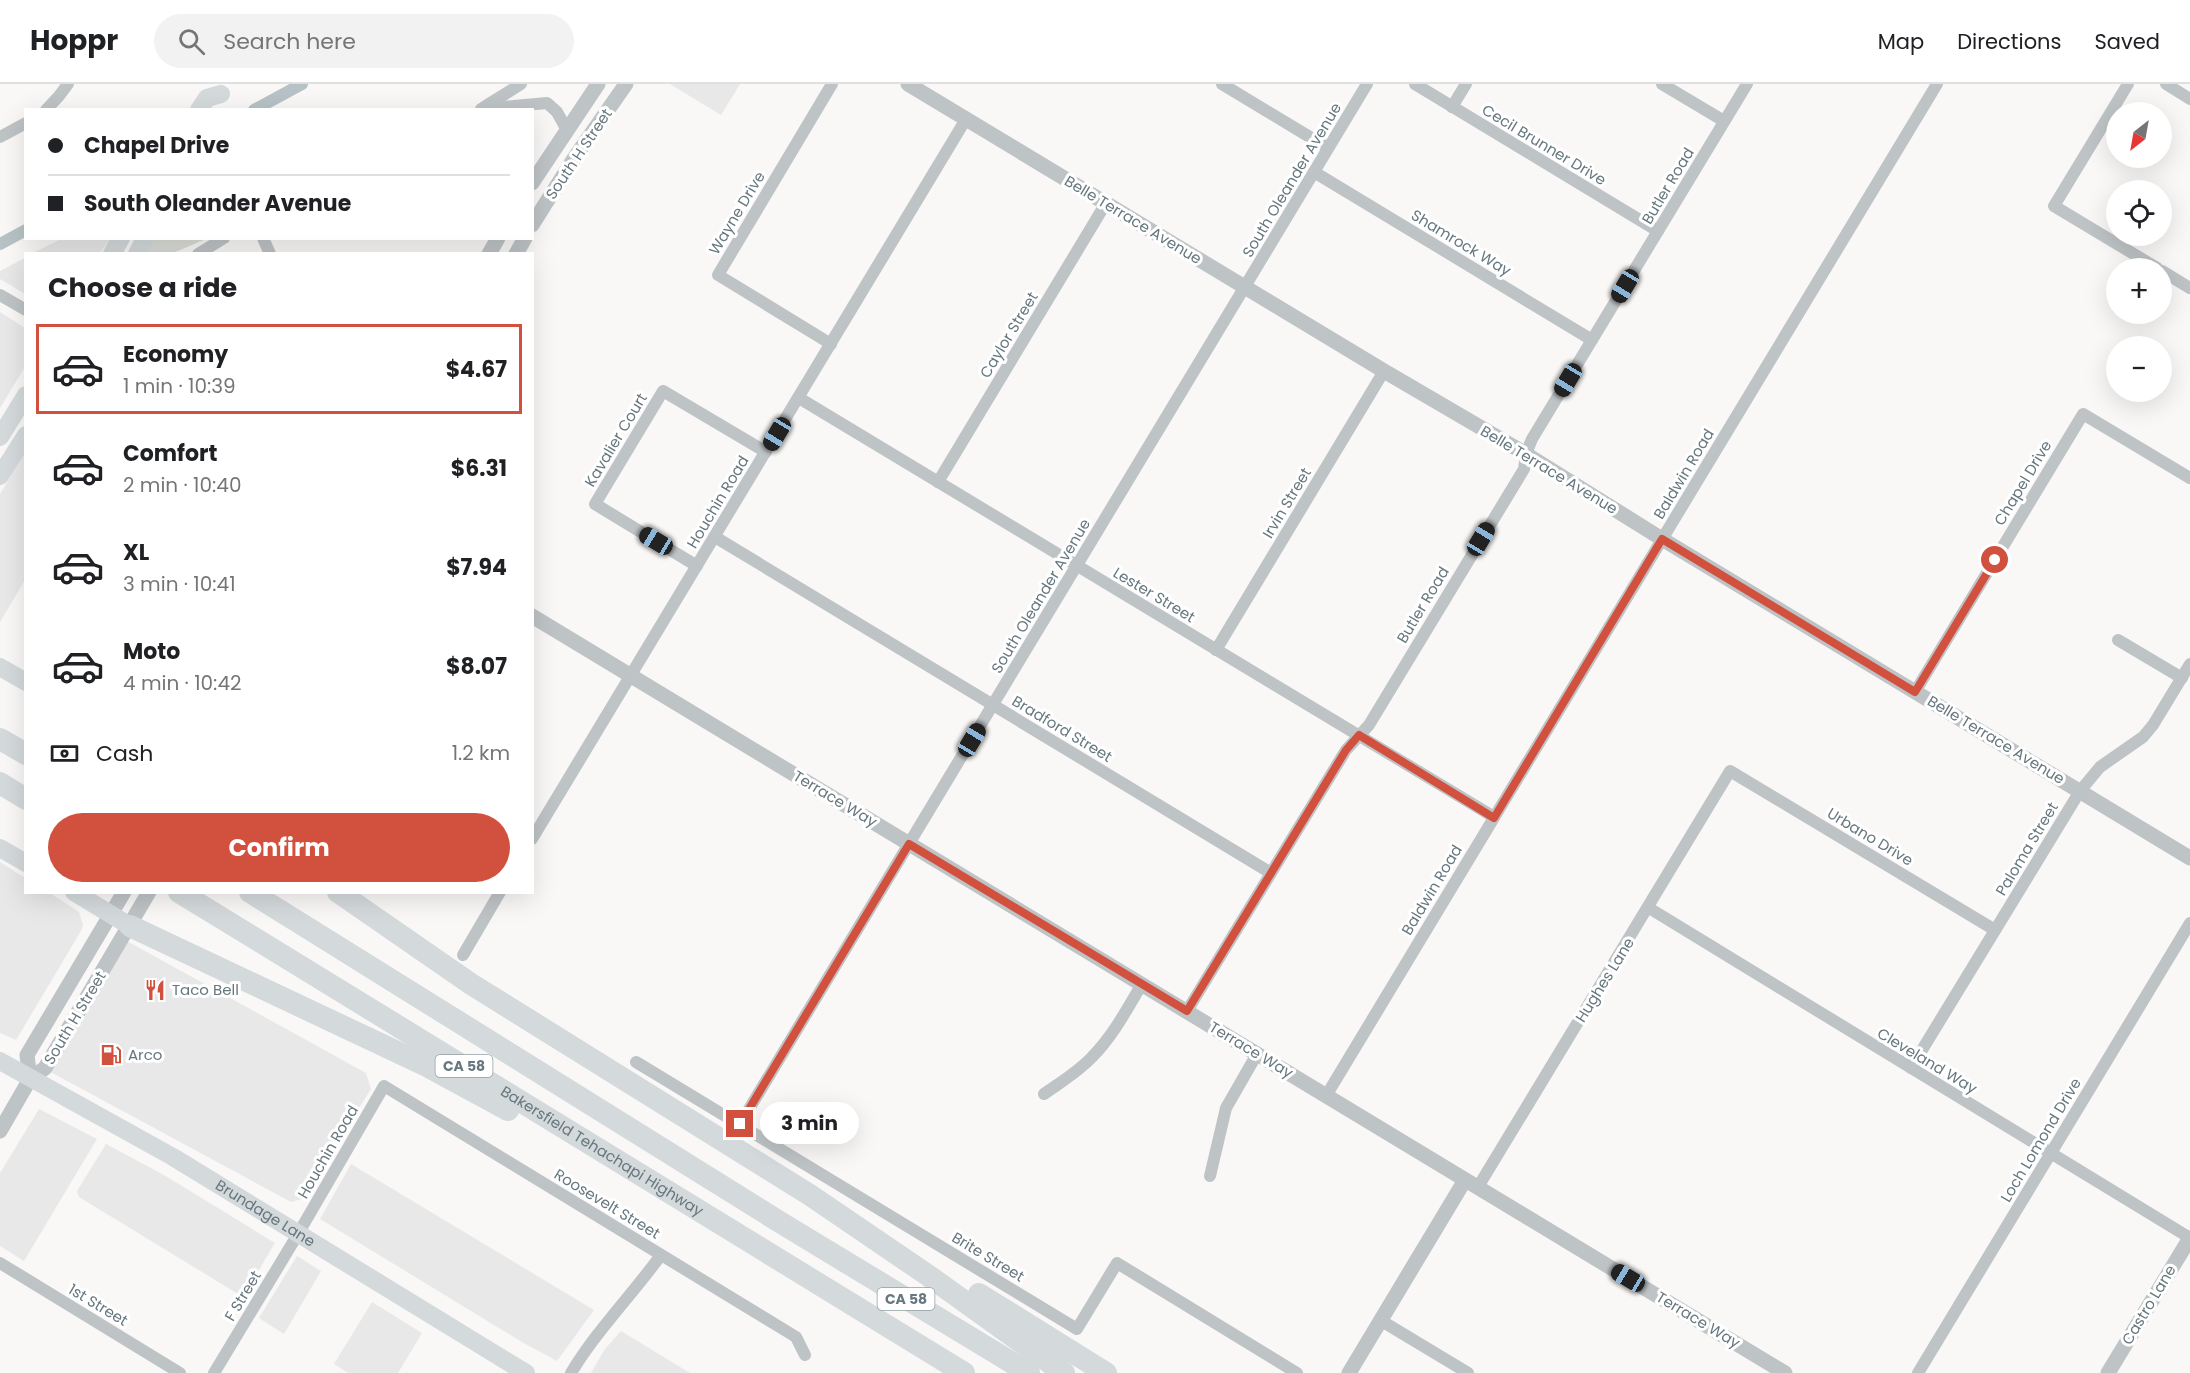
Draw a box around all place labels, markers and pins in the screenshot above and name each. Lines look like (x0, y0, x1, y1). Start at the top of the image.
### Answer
restaurant icon: Taco Bell (143, 978, 167, 1002)
place label: Taco Bell (172, 979, 239, 1000)
fuel station icon: Arco (99, 1043, 123, 1067)
place label: Arco (128, 1044, 162, 1065)

